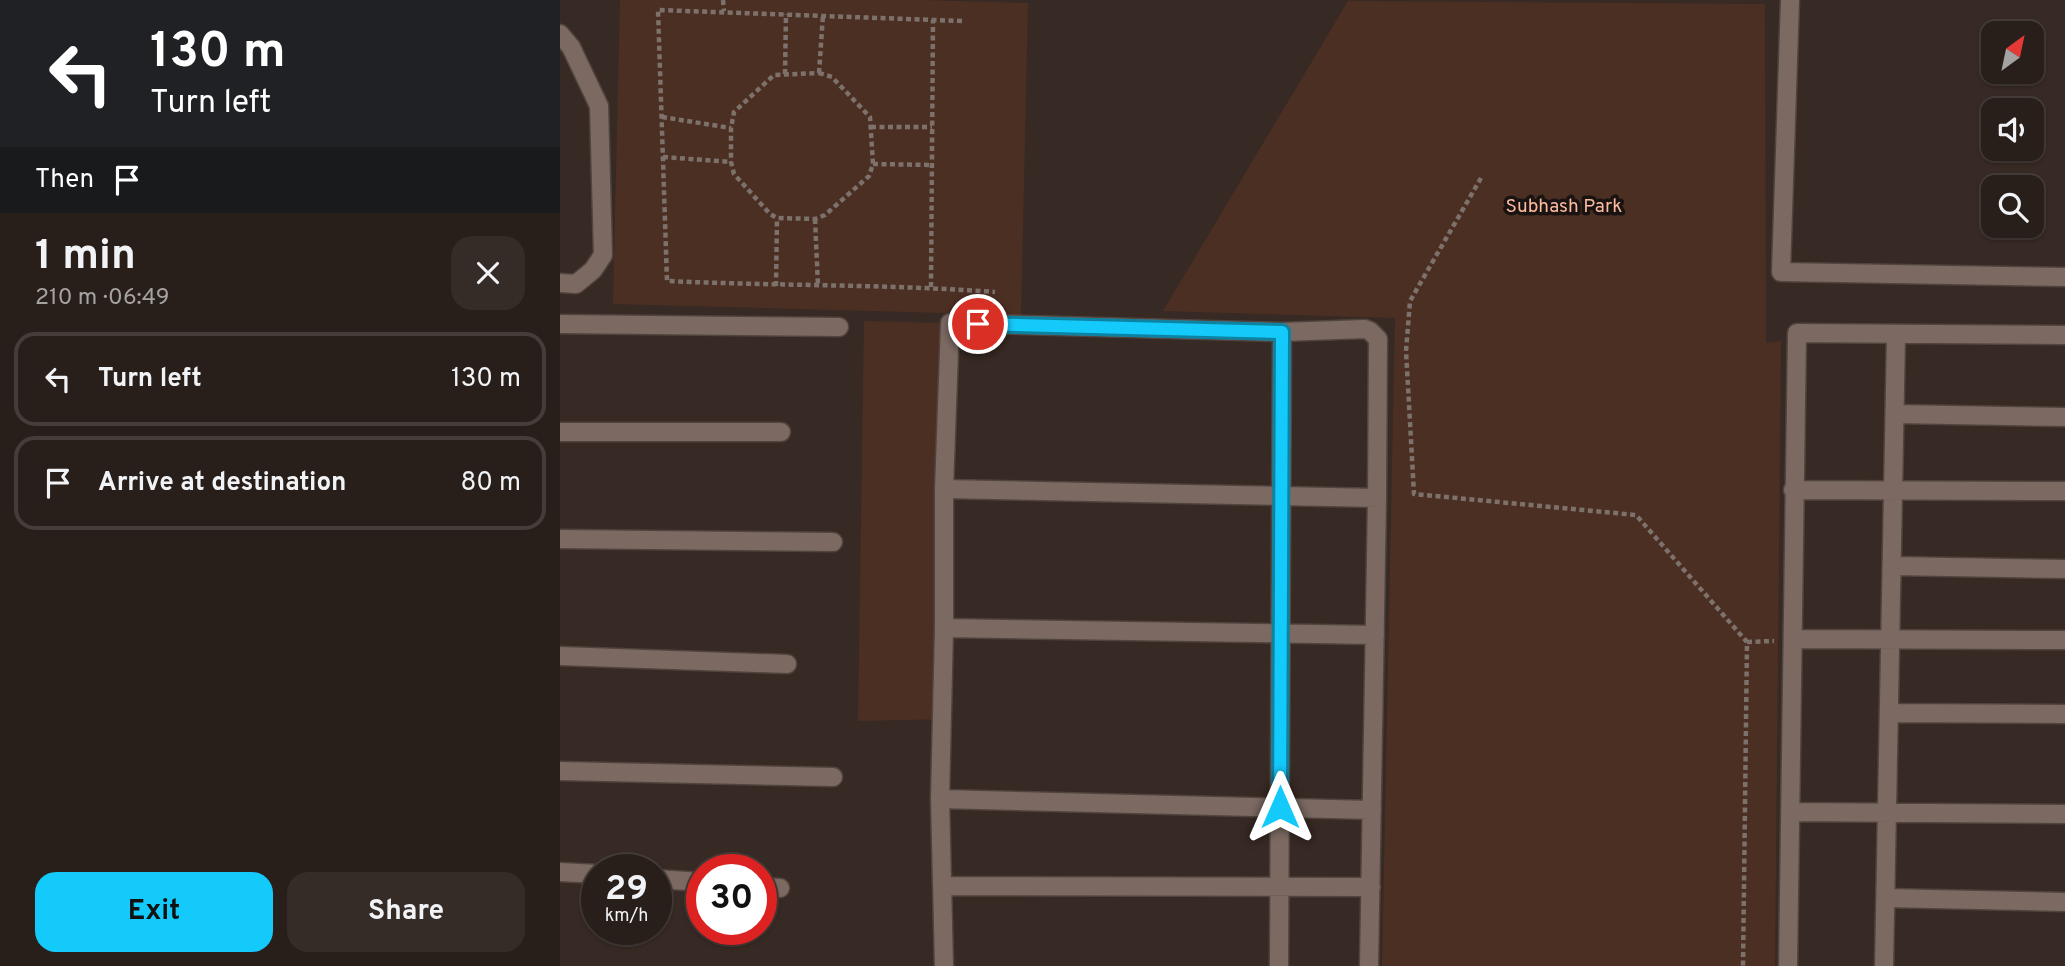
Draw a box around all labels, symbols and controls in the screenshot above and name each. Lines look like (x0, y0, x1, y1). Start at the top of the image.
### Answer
north arrow (1981, 21, 2044, 84)
map controls (1981, 21, 2044, 238)
text: 130 m (150, 23, 286, 85)
icon: left (35, 28, 126, 119)
text: Turn left (150, 84, 271, 124)
button: sound (1981, 98, 2044, 161)
icon: arrive (108, 161, 146, 199)
text: Then (35, 164, 94, 197)
button: search (1981, 175, 2044, 238)
park label: Subhash Park (1506, 195, 1622, 219)
text: 1 min (35, 231, 136, 284)
button: close (451, 236, 525, 310)
text: 210 m · 06:49 (35, 284, 169, 313)
pin (948, 294, 1008, 354)
icon: arrive (959, 305, 997, 343)
icon: left (39, 360, 77, 398)
text: Turn left (98, 363, 202, 396)
text: 130 m (451, 363, 521, 396)
icon: arrive (39, 464, 77, 502)
text: Arrive at destination (98, 467, 346, 500)
text: 80 m (461, 467, 521, 500)
position arrow (1243, 770, 1317, 844)
speed limit sign: 30 (686, 854, 777, 945)
text: 29 (605, 868, 648, 912)
button: Exit (35, 872, 273, 952)
button: Share (287, 872, 525, 952)
text: km/h (605, 905, 648, 928)

